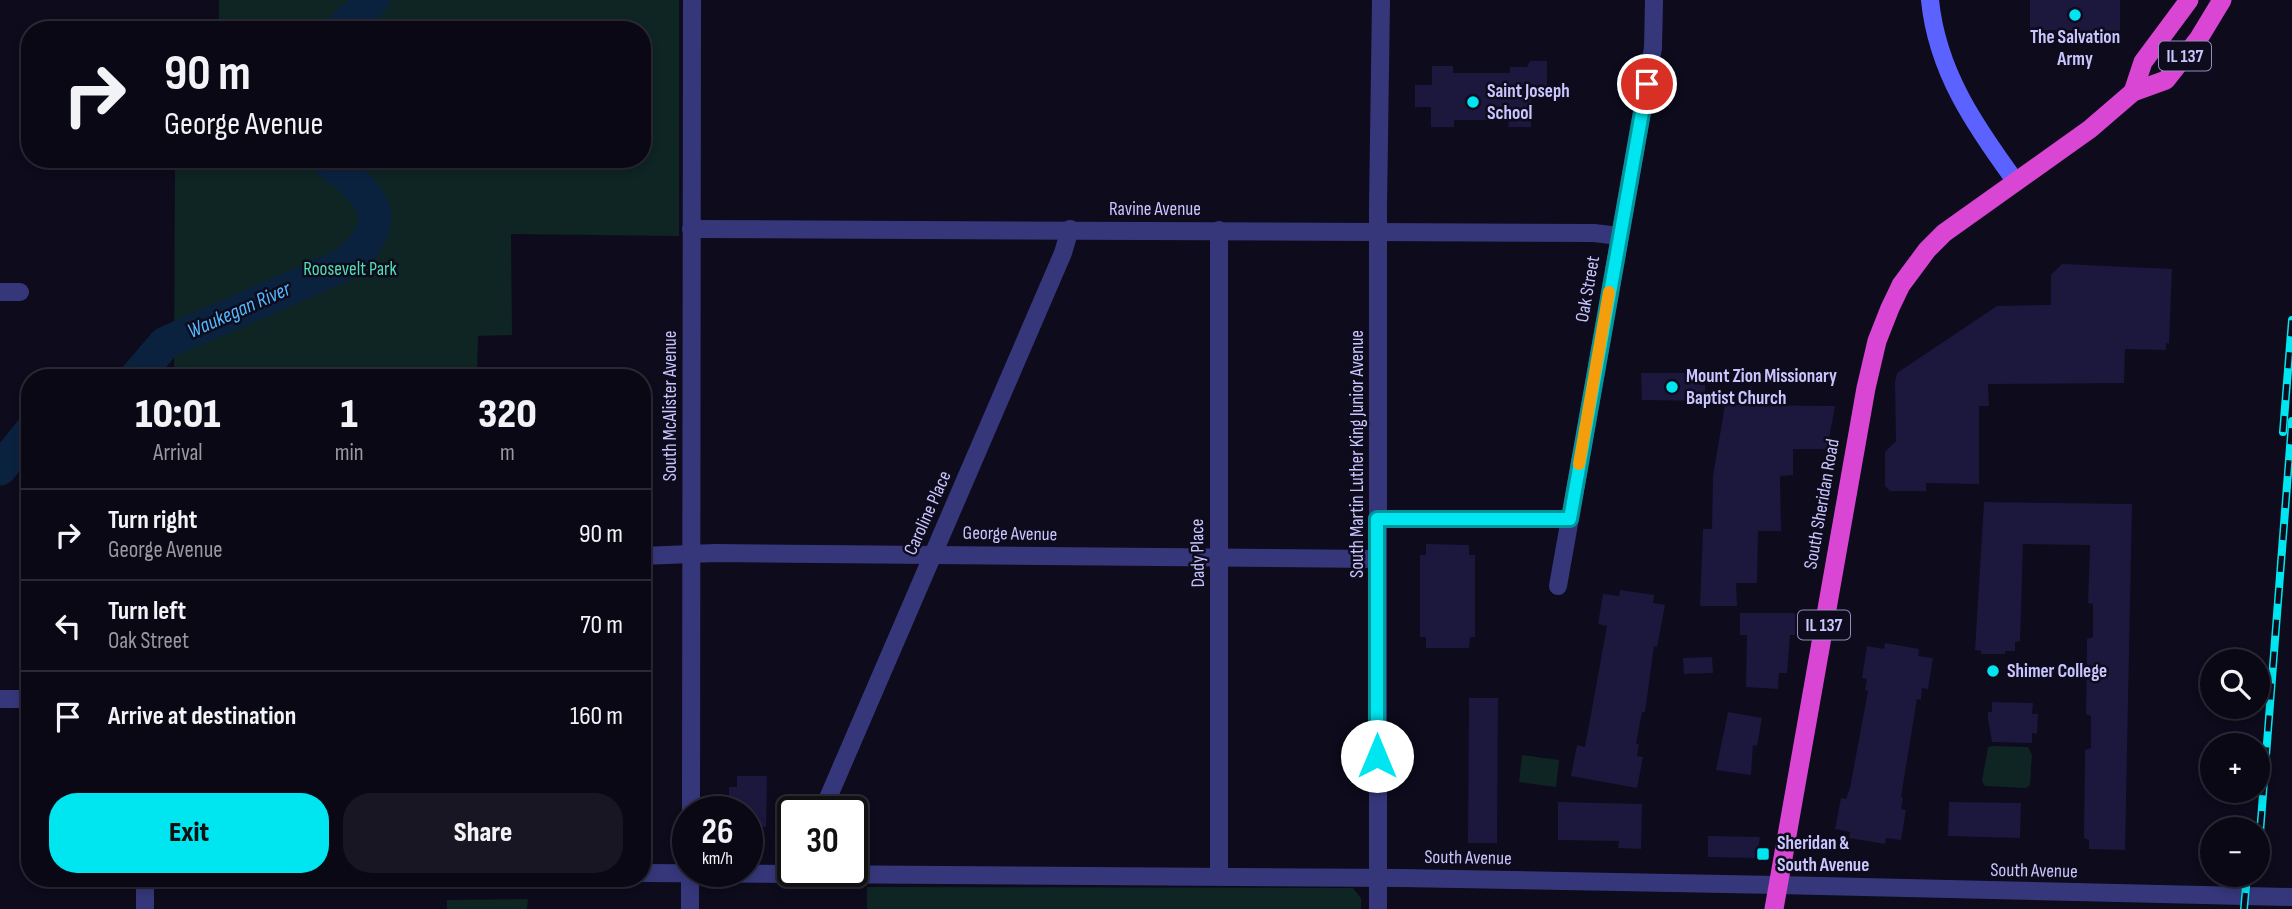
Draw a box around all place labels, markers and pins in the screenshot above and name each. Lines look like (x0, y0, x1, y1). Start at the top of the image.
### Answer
marker: The Salvation Army (2067, 7, 2083, 23)
place label: The Salvation Army (2030, 26, 2120, 71)
pin (1617, 54, 1677, 114)
place label: Saint Joseph School (1487, 80, 1570, 125)
marker: Saint Joseph School (1465, 94, 1481, 110)
place label: Mount Zion Missionary Baptist Church (1686, 365, 1837, 410)
marker: Mount Zion Missionary Baptist Church (1664, 379, 1680, 395)
place label: Shimer College (2007, 660, 2107, 683)
marker: Shimer College (1985, 663, 2001, 679)
place label: Sheridan & South Avenue (1777, 832, 1869, 877)
marker: Sheridan & South Avenue (1755, 846, 1771, 862)

